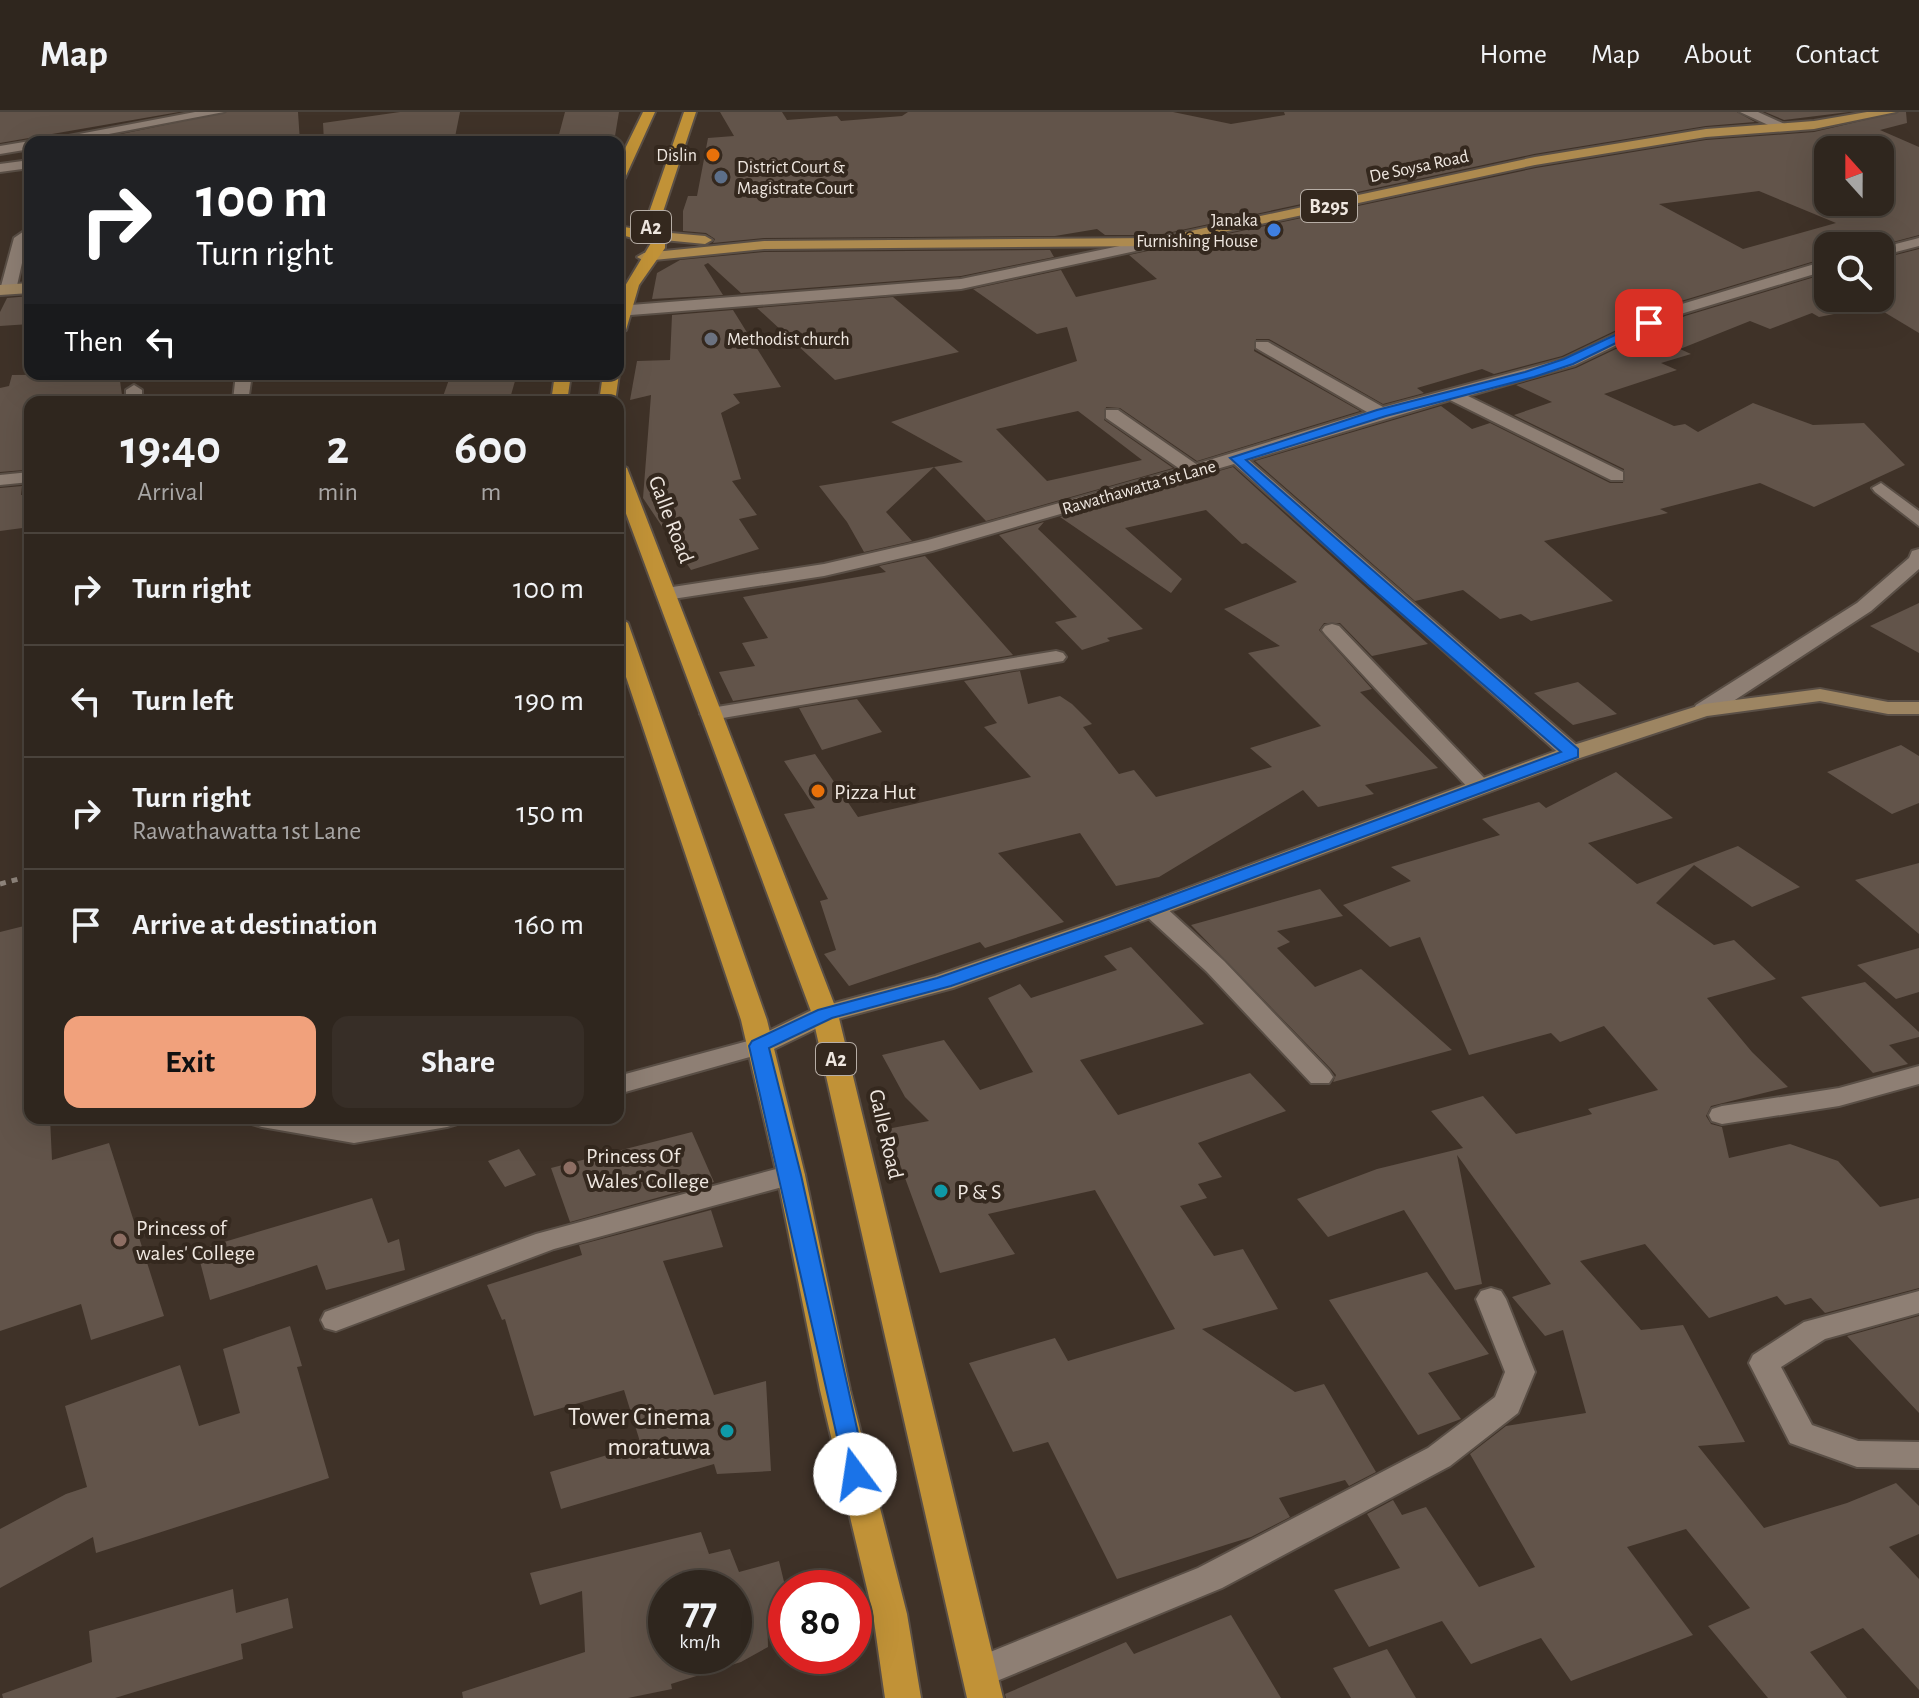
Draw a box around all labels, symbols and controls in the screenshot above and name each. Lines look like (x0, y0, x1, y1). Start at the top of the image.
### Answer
text: Map (40, 36, 108, 74)
text: Home (1480, 41, 1547, 69)
text: Map (1591, 41, 1640, 69)
text: About (1684, 41, 1752, 69)
text: Contact (1796, 41, 1879, 69)
north arrow (1814, 136, 1894, 216)
map controls (1814, 136, 1894, 312)
marker: Dislin (704, 146, 722, 164)
place label: Dislin (656, 147, 697, 165)
street label: De Soysa Road (1368, 148, 1471, 186)
place label: District Court & Magistrate Court (737, 159, 854, 198)
icon: right (64, 168, 168, 272)
marker: District Court & Magistrate Court (712, 168, 730, 186)
text: 100 m (196, 171, 328, 227)
road number: B295 (1301, 190, 1357, 222)
road number: A2 (631, 211, 671, 243)
place label: Janaka Furnishing House (1136, 212, 1258, 251)
marker: Janaka Furnishing House (1265, 221, 1283, 239)
button: search (1814, 232, 1894, 312)
text: Turn right (196, 236, 333, 272)
pin (1615, 289, 1683, 357)
icon: arrive (1627, 301, 1671, 345)
icon: left (139, 320, 183, 364)
text: Then (64, 327, 123, 357)
marker: Methodist church (702, 330, 720, 348)
place label: Methodist church (727, 331, 850, 349)
text: 19:40 (120, 425, 221, 473)
text: 2 (326, 425, 349, 473)
text: 600 (454, 425, 528, 473)
street label: Rawathawatta 1st Lane (1060, 457, 1218, 518)
street label: Galle Road (644, 473, 698, 566)
text: Arrival (137, 479, 204, 505)
text: min (317, 479, 358, 505)
text: m (481, 479, 501, 505)
icon: right (64, 567, 108, 611)
text: Turn right (132, 574, 251, 604)
text: 100 m (513, 574, 584, 604)
icon: left (64, 679, 108, 723)
text: Turn left (132, 686, 233, 716)
text: 190 m (515, 686, 584, 716)
place label: Pizza Hut (834, 781, 916, 803)
marker: Pizza Hut (809, 782, 827, 800)
text: Turn right (132, 783, 251, 813)
icon: right (64, 791, 108, 835)
text: 150 m (516, 798, 584, 828)
text: Rawathawatta 1st Lane (132, 818, 361, 844)
icon: arrive (64, 903, 108, 947)
text: Arrive at destination (132, 910, 378, 940)
text: 160 m (515, 910, 584, 940)
button: Exit (64, 1016, 316, 1108)
button: Share (332, 1016, 584, 1108)
road number: A2 (816, 1043, 856, 1075)
street label: Galle Road (865, 1087, 907, 1181)
place label: Princess Of Wales' College (586, 1145, 709, 1192)
marker: Princess Of Wales' College (561, 1159, 579, 1177)
place label: P & S (957, 1181, 1001, 1203)
marker: P & S (932, 1182, 950, 1200)
place label: Princess of wales' College (136, 1217, 255, 1264)
marker: Princess of wales' College (111, 1231, 129, 1249)
place label: Tower Cinema moratuwa (568, 1404, 711, 1460)
marker: Tower Cinema moratuwa (718, 1422, 736, 1440)
position arrow (813, 1432, 897, 1516)
speed limit sign: 80 (768, 1570, 872, 1674)
text: 77 (683, 1592, 717, 1632)
text: km/h (679, 1632, 721, 1652)

